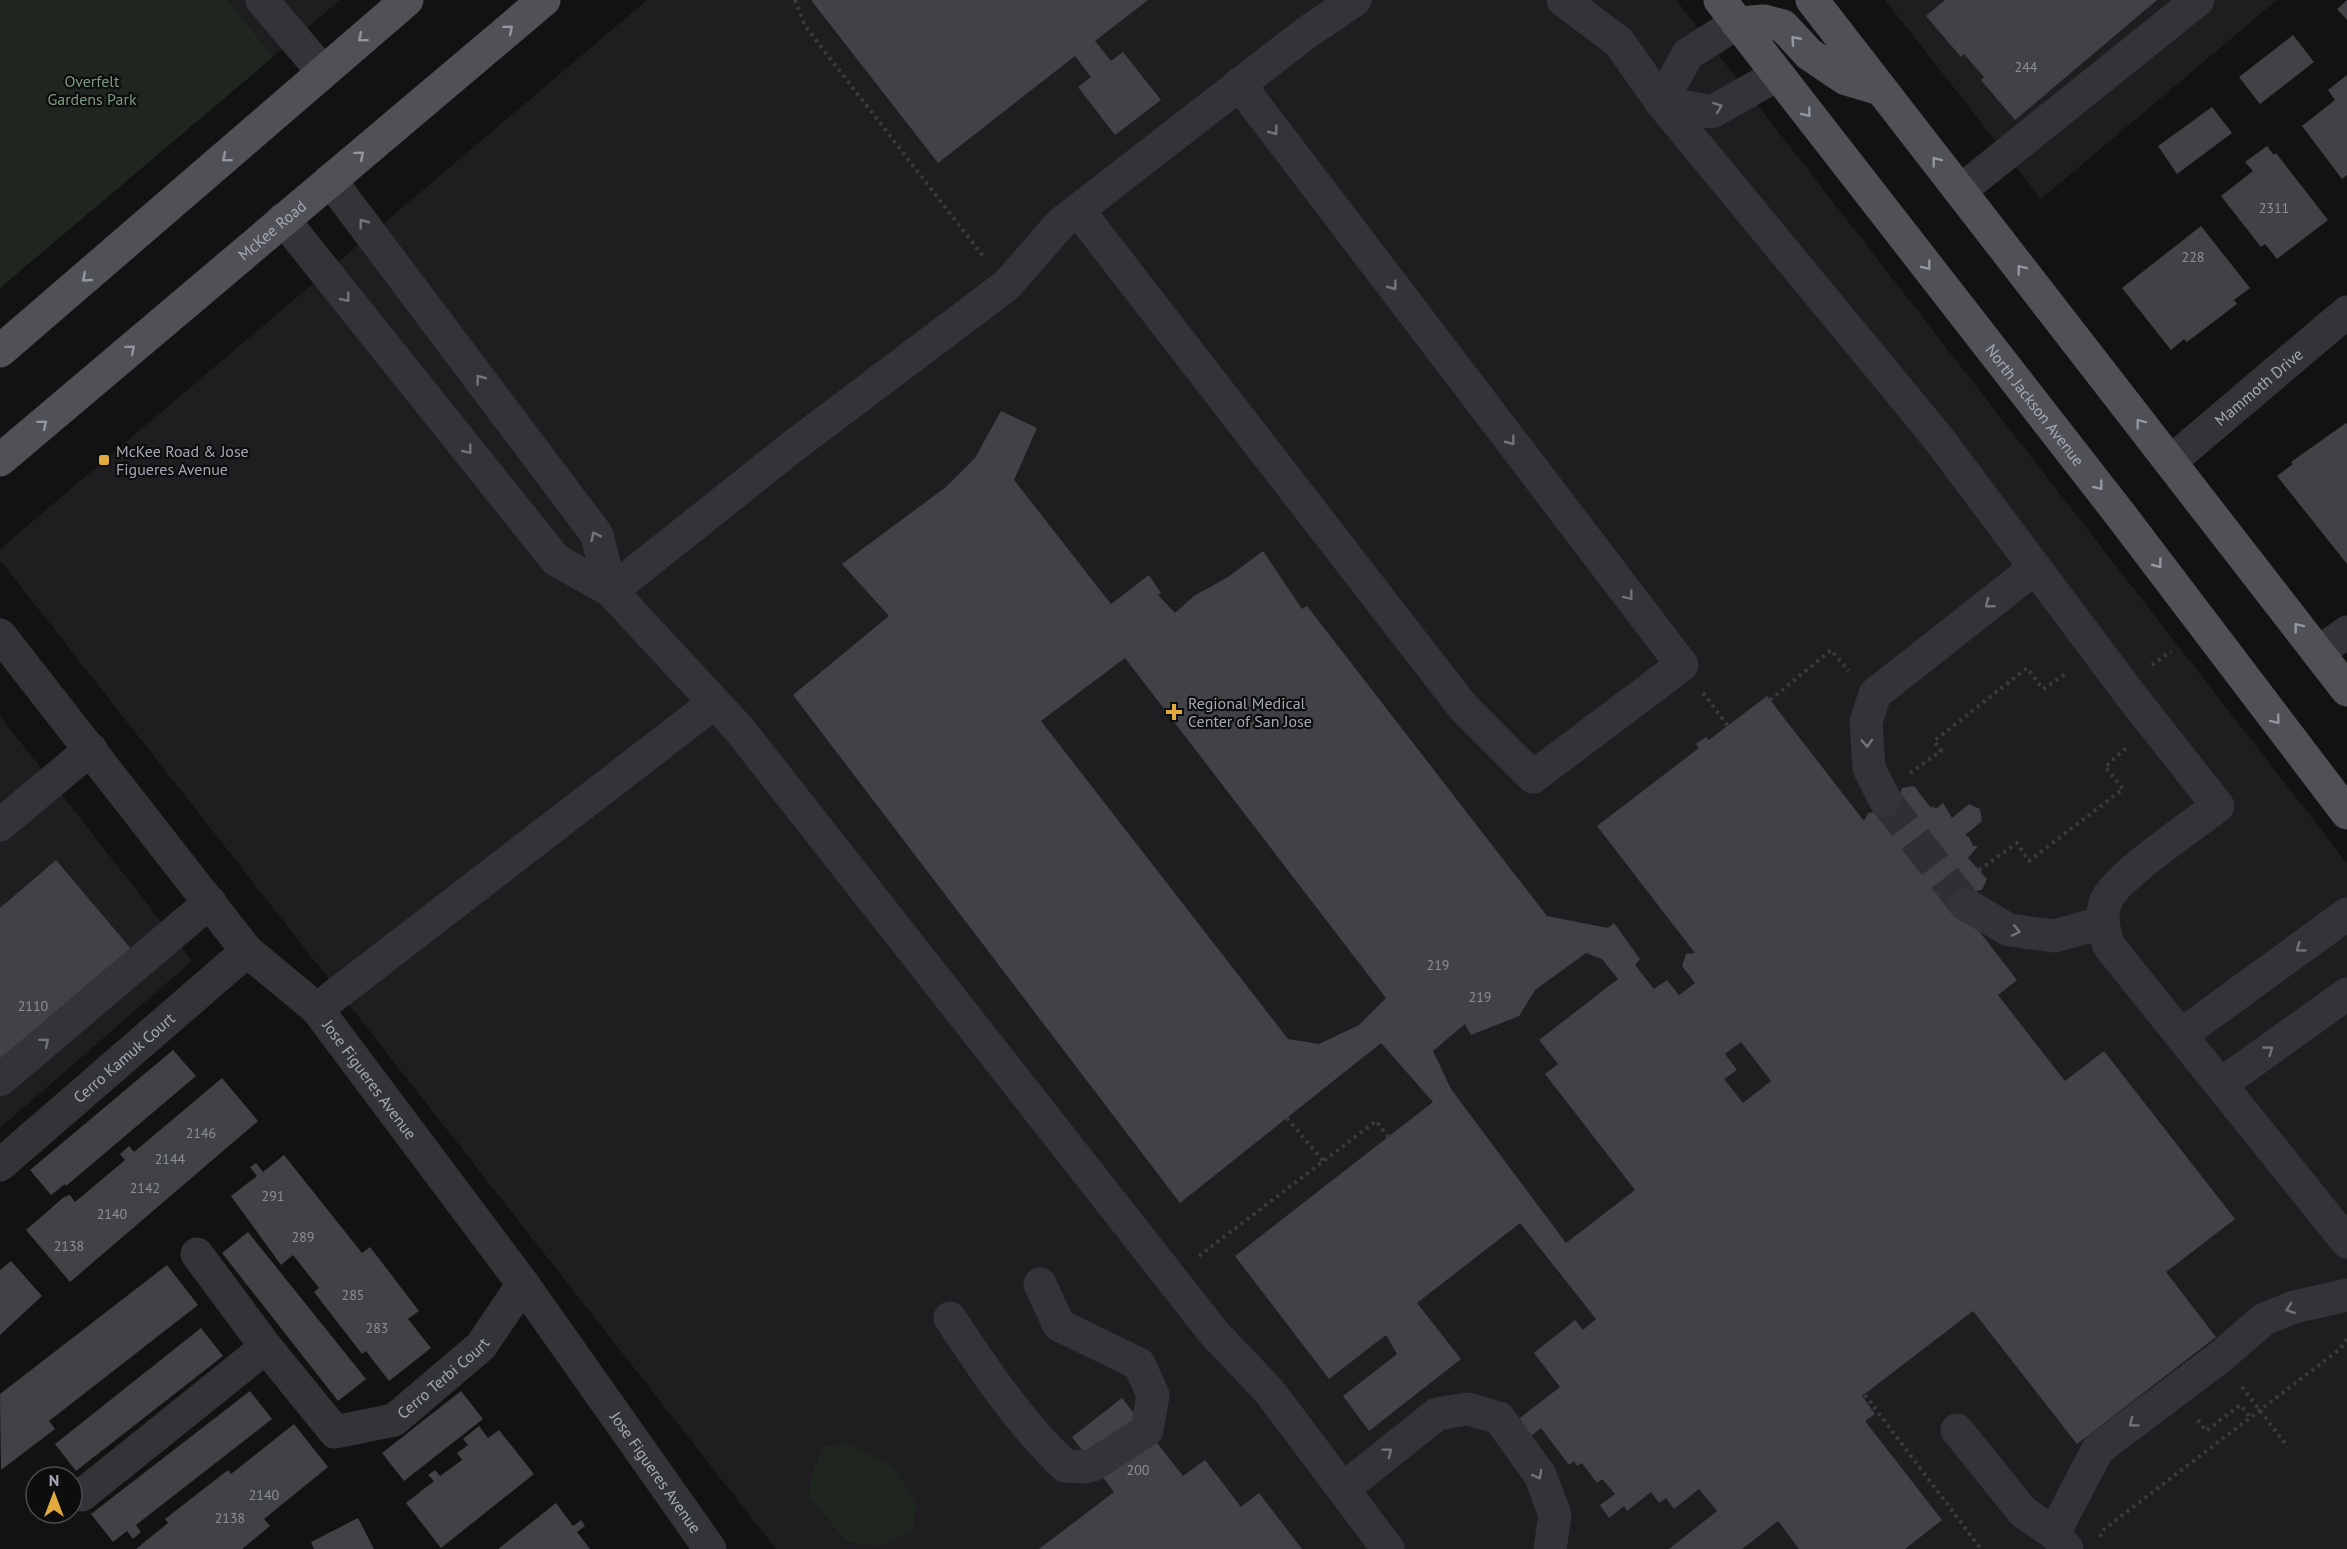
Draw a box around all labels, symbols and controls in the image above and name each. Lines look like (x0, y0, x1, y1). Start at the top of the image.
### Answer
one-way arrow (502, 25, 513, 36)
one-way arrow (358, 31, 369, 42)
one-way arrow (1791, 36, 1802, 46)
house number: 244 (2015, 58, 2038, 76)
park label: Overfelt Gardens Park (47, 71, 137, 109)
one-way arrow (1712, 102, 1722, 115)
one-way arrow (1799, 106, 1810, 117)
one-way arrow (1267, 124, 1278, 135)
one-way arrow (222, 151, 233, 162)
one-way arrow (353, 151, 364, 162)
one-way arrow (1933, 157, 1944, 168)
street label: McKee Road (234, 196, 310, 265)
house number: 2311 (2259, 199, 2289, 217)
one-way arrow (359, 219, 370, 230)
house number: 228 (2182, 248, 2204, 266)
one-way arrow (1920, 260, 1931, 271)
one-way arrow (2017, 265, 2028, 276)
one-way arrow (82, 271, 93, 282)
one-way arrow (1385, 279, 1396, 290)
one-way arrow (339, 291, 350, 302)
street label: North Jackson Avenue (1981, 340, 2089, 470)
street label: Mammoth Drive (2210, 344, 2307, 430)
one-way arrow (124, 345, 135, 356)
one-way arrow (476, 374, 487, 385)
one-way arrow (2137, 419, 2148, 430)
one-way arrow (36, 420, 47, 431)
one-way arrow (1504, 434, 1515, 445)
place label: McKee Road & Jose Figueres Avenue (116, 441, 249, 479)
one-way arrow (460, 443, 471, 454)
marker: McKee Road & Jose Figueres Avenue (97, 453, 111, 467)
one-way arrow (2091, 479, 2102, 490)
one-way arrow (590, 531, 602, 542)
one-way arrow (2151, 558, 2162, 569)
one-way arrow (1622, 589, 1633, 600)
one-way arrow (1985, 596, 1996, 607)
one-way arrow (2295, 623, 2306, 634)
place label: Regional Medical Center of San Jose (1188, 693, 1312, 731)
marker: Regional Medical Center of San Jose (1165, 703, 1183, 721)
one-way arrow (2268, 714, 2279, 725)
one-way arrow (1861, 738, 1874, 747)
one-way arrow (2011, 924, 2021, 936)
one-way arrow (2295, 941, 2306, 952)
house number: 219 (1427, 956, 1449, 974)
house number: 219 (1469, 988, 1491, 1006)
house number: 2110 (18, 997, 49, 1015)
street label: Cerro Kamuk Court (69, 1008, 179, 1107)
street label: Jose Figueres Avenue (318, 1015, 421, 1143)
one-way arrow (38, 1038, 49, 1049)
one-way arrow (2262, 1046, 2273, 1057)
house number: 2146 (186, 1124, 216, 1142)
house number: 2144 (155, 1150, 186, 1168)
house number: 2142 (130, 1179, 160, 1197)
house number: 291 (262, 1187, 284, 1205)
house number: 2140 (97, 1205, 128, 1223)
house number: 289 (292, 1228, 314, 1246)
house number: 2138 (54, 1237, 84, 1255)
house number: 285 (342, 1286, 364, 1304)
one-way arrow (2285, 1301, 2296, 1314)
house number: 283 (366, 1319, 388, 1337)
street label: Cerro Terbi Court (393, 1334, 494, 1423)
street label: Jose Figueres Avenue (605, 1407, 706, 1537)
one-way arrow (2129, 1415, 2140, 1426)
one-way arrow (1381, 1448, 1392, 1459)
house number: 200 (1127, 1461, 1150, 1479)
north arrow (24, 1465, 84, 1525)
one-way arrow (1531, 1469, 1542, 1479)
text: N (49, 1470, 59, 1490)
house number: 2140 (249, 1486, 280, 1504)
house number: 2138 (215, 1509, 245, 1527)

